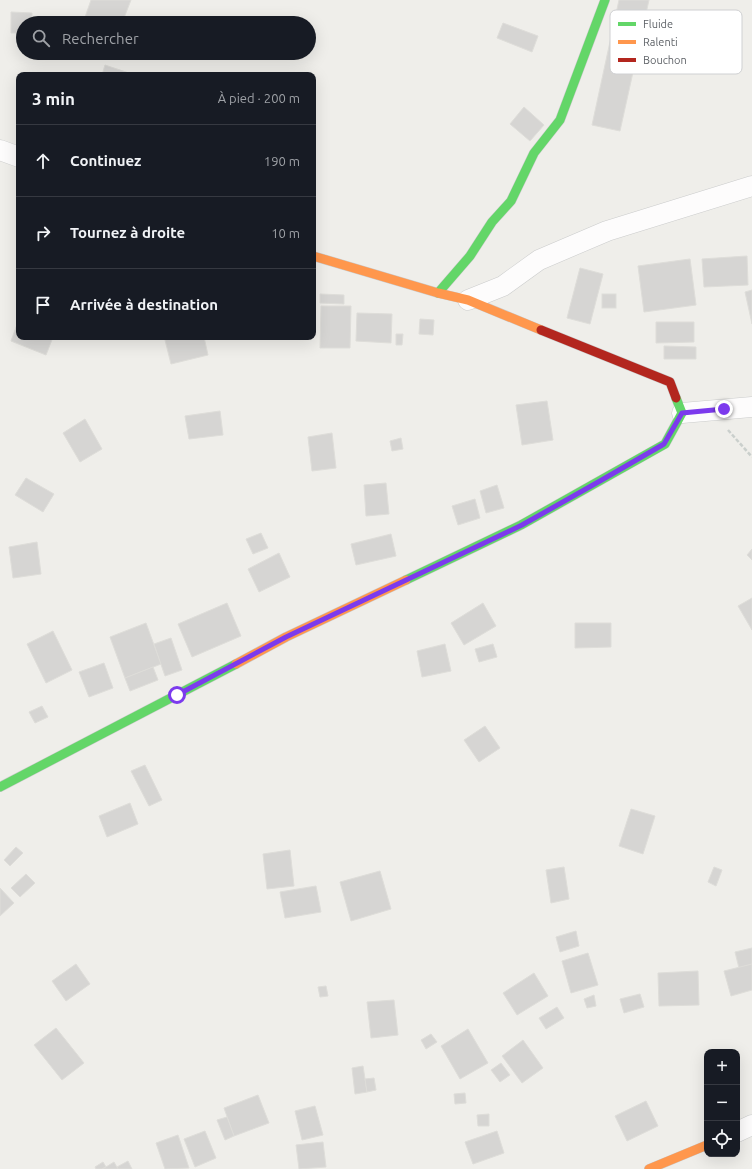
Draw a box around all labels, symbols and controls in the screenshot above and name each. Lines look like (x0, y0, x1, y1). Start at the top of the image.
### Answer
legend (610, 10, 742, 74)
search box (16, 16, 316, 60)
text: Fluide (643, 18, 673, 30)
icon: search (30, 27, 52, 49)
text: Rechercher (62, 30, 139, 47)
text: Ralenti (643, 36, 678, 48)
text: Bouchon (643, 54, 687, 66)
text: 3 min (32, 89, 75, 108)
text: À pied · 200 m (218, 91, 300, 105)
icon: ahead (32, 150, 54, 172)
text: Continuez (70, 152, 141, 169)
text: 190 m (264, 154, 300, 168)
icon: right (32, 222, 54, 244)
text: Tournez à droite (70, 224, 185, 241)
text: 10 m (271, 226, 300, 240)
icon: arrive (32, 294, 54, 316)
text: Arrivée à destination (70, 296, 218, 313)
route end (715, 400, 733, 418)
route start (168, 686, 186, 704)
map controls (704, 1049, 740, 1157)
button: + (704, 1049, 740, 1085)
button: − (704, 1085, 740, 1121)
button: locate (704, 1121, 740, 1157)

